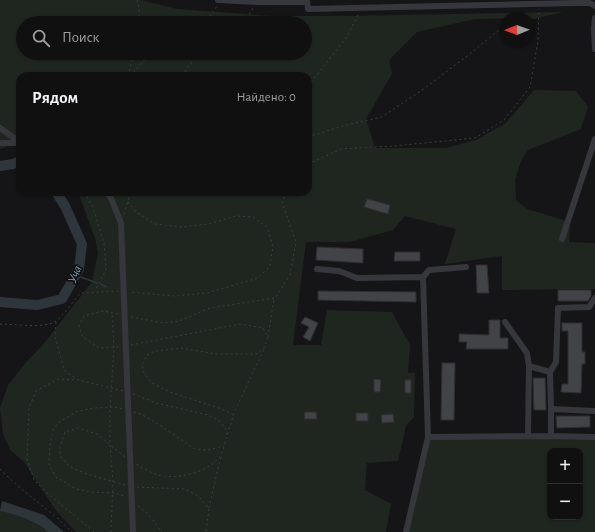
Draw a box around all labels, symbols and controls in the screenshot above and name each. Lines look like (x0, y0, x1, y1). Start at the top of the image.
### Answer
north arrow (499, 12, 535, 48)
search box (16, 16, 312, 60)
icon: search (30, 27, 52, 49)
text: Поиск (62, 30, 100, 45)
text: Рядом (32, 89, 78, 106)
text: Найдено: 0 (237, 91, 296, 104)
water label: Уча (66, 264, 85, 285)
map controls (547, 448, 583, 520)
button: + (547, 448, 583, 484)
button: − (547, 484, 583, 520)

